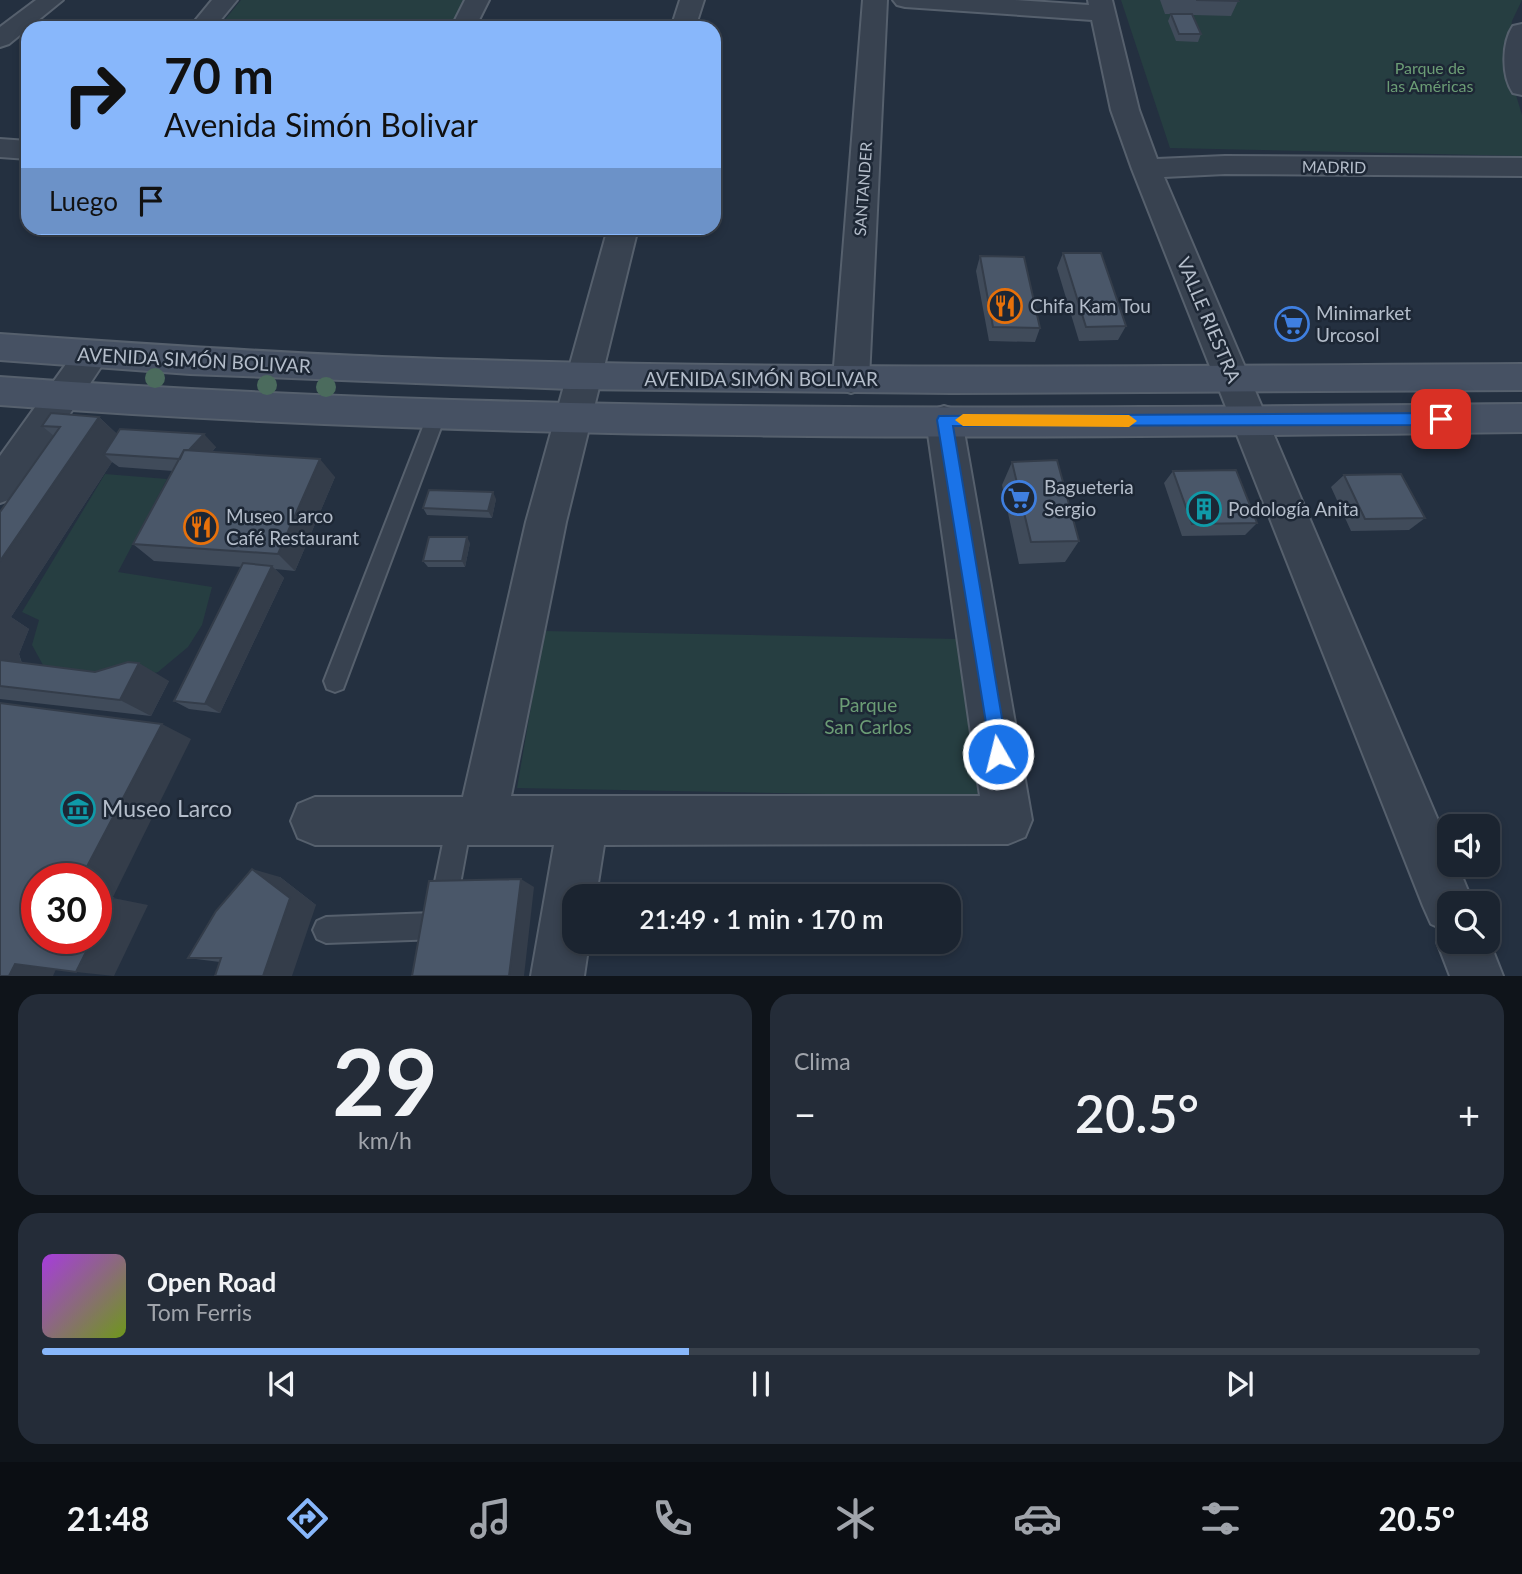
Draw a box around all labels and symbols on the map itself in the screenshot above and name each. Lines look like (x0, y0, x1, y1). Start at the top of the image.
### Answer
park label: Parque de las Américas (1387, 58, 1473, 95)
street label: SANTANDER (850, 141, 875, 237)
street label: MADRID (1302, 156, 1366, 177)
street label: VALLE RIESTRA (1173, 253, 1246, 386)
restaurant icon: Chifa Kam Tou (986, 287, 1024, 325)
place label: Chifa Kam Tou (1030, 294, 1151, 317)
place label: Minimarket Urcosol (1316, 301, 1411, 346)
supermarket icon: Minimarket Urcosol (1273, 305, 1311, 343)
street label: AVENIDA SIMÓN BOLIVAR (77, 342, 311, 377)
street label: AVENIDA SIMÓN BOLIVAR (644, 367, 878, 390)
pin (1411, 389, 1471, 449)
place label: Bagueteria Sergio (1044, 475, 1134, 520)
supermarket icon: Bagueteria Sergio (1000, 479, 1038, 517)
building icon: Podología Anita (1185, 490, 1223, 528)
place label: Podología Anita (1228, 497, 1359, 520)
place label: Museo Larco Café Restaurant (226, 504, 359, 549)
restaurant icon: Museo Larco Café Restaurant (182, 508, 220, 546)
park label: Parque San Carlos (824, 693, 912, 738)
position arrow (961, 717, 1035, 791)
museum icon: Museo Larco (59, 790, 97, 828)
place label: Museo Larco (102, 794, 232, 822)
speed limit sign: 30 (21, 863, 112, 954)

